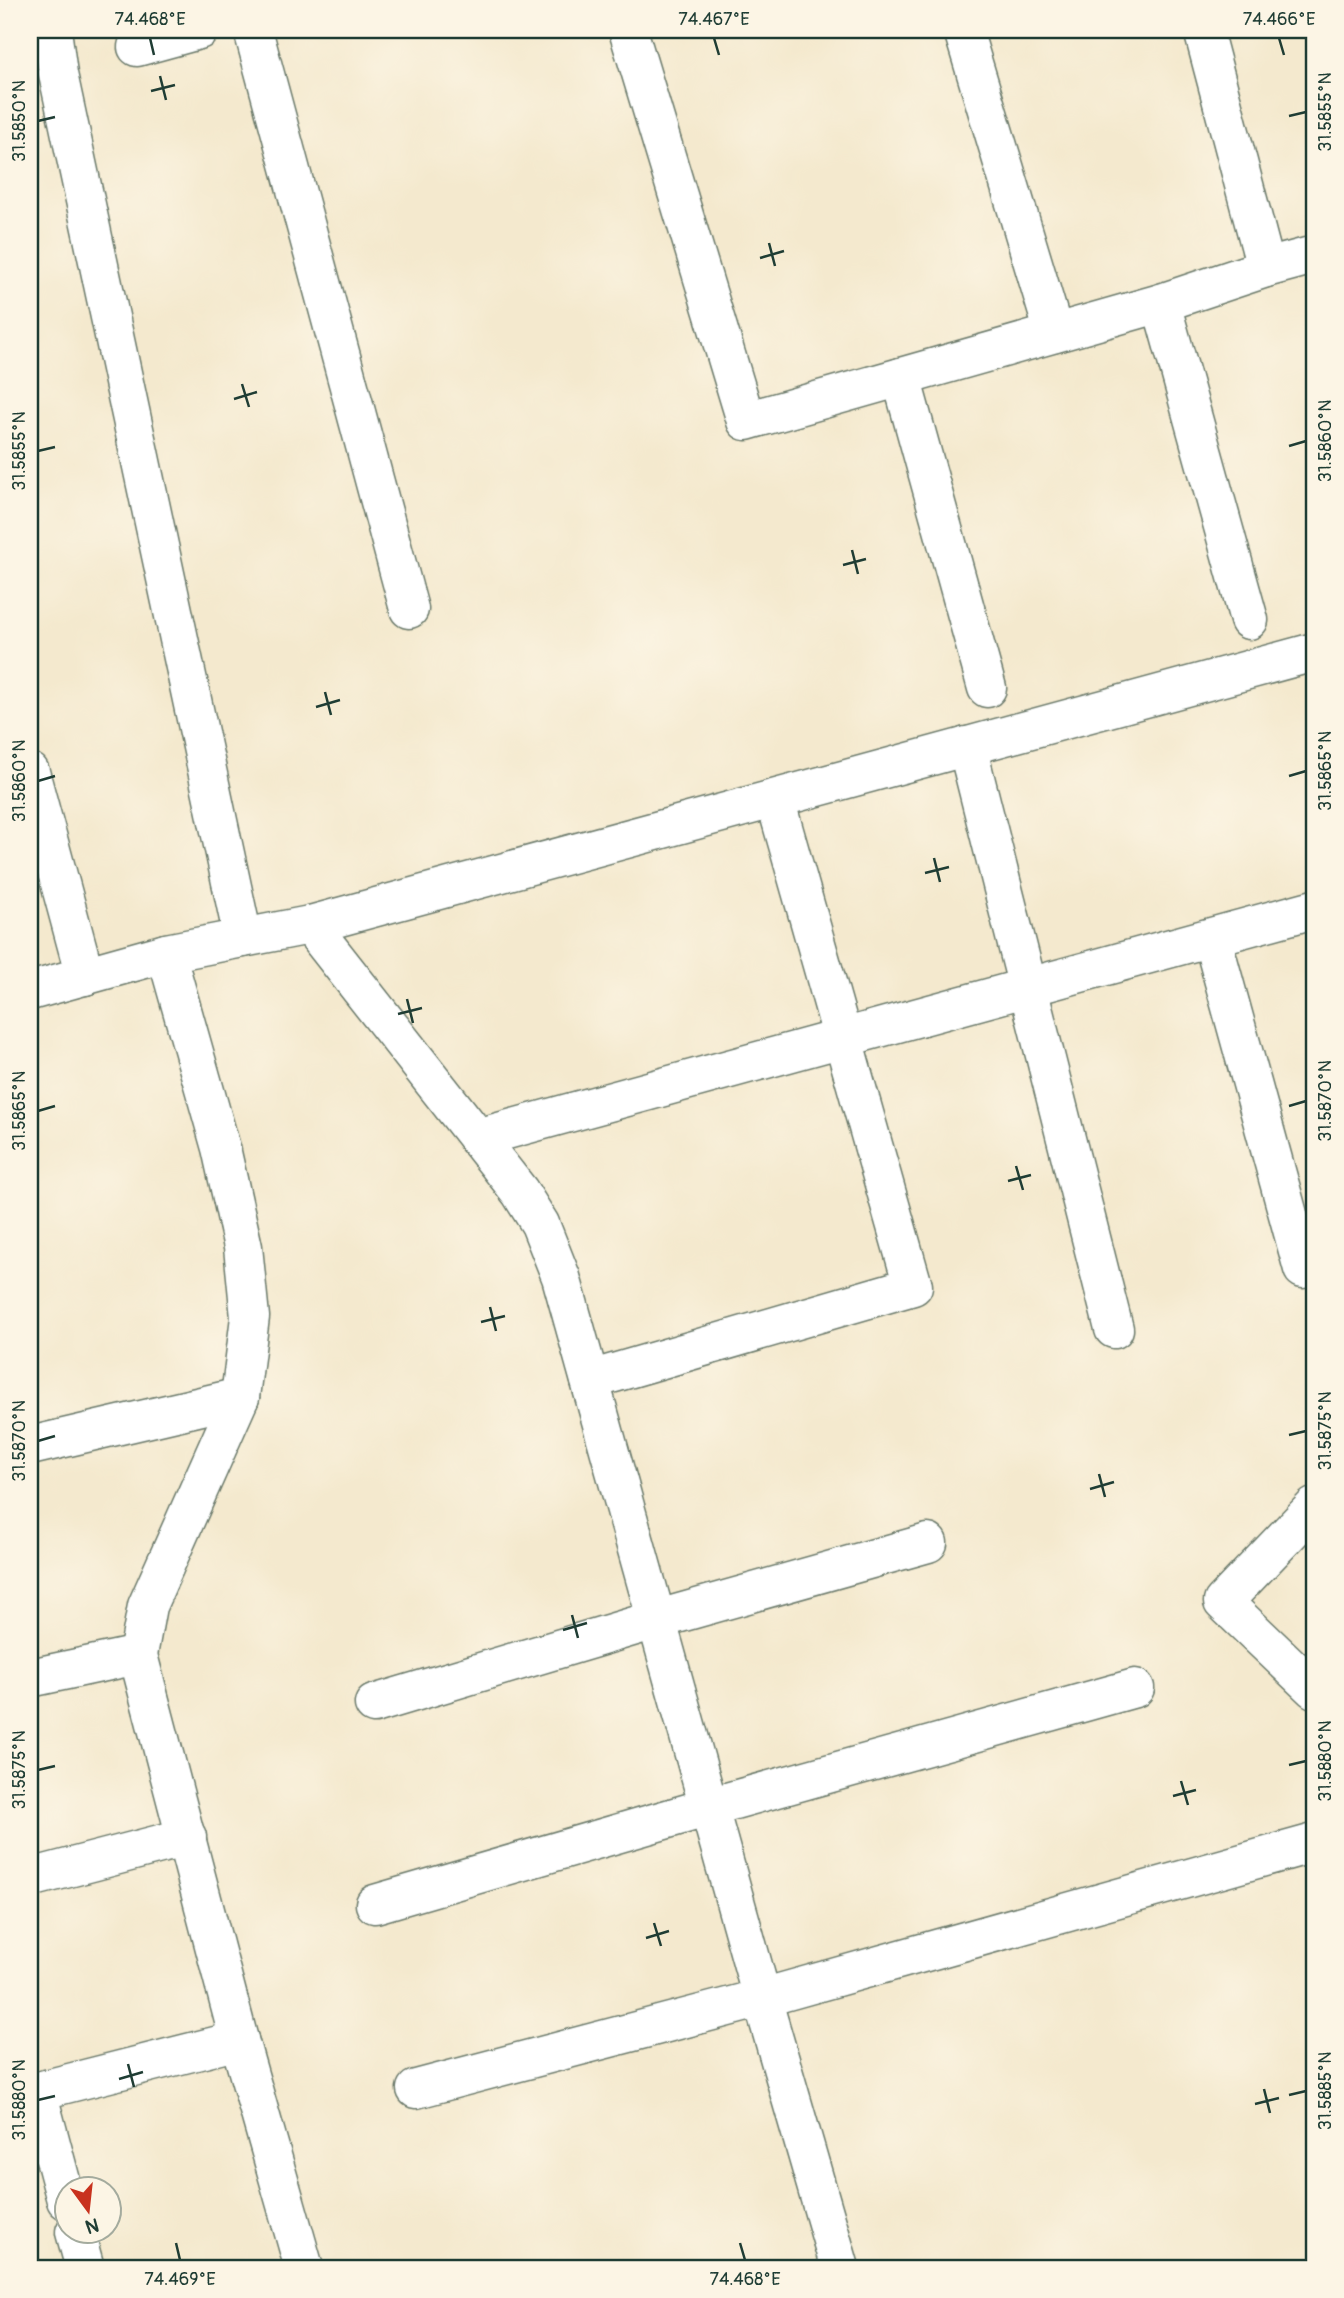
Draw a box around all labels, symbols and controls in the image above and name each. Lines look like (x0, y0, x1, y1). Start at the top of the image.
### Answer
text: 74.468°E (114, 8, 186, 31)
text: 74.467°E (678, 8, 750, 31)
text: 74.466°E (1243, 8, 1315, 31)
text: 31.5855°N (1314, 72, 1337, 152)
text: 31.5850°N (8, 80, 31, 162)
text: 31.5860°N (1314, 400, 1337, 482)
text: 31.5855°N (8, 411, 31, 491)
text: 31.5865°N (1314, 731, 1337, 811)
text: 31.5860°N (8, 740, 31, 822)
text: 31.5870°N (1314, 1060, 1337, 1142)
text: 31.5865°N (8, 1071, 31, 1151)
text: 31.5875°N (1314, 1391, 1337, 1471)
text: 31.5870°N (8, 1400, 31, 1482)
text: 31.5880°N (1314, 1720, 1337, 1802)
text: 31.5875°N (8, 1730, 31, 1810)
text: 31.5885°N (1314, 2052, 1337, 2130)
text: 31.5880°N (8, 2059, 31, 2141)
north arrow (52, 2176, 122, 2246)
text: N (83, 2212, 101, 2239)
text: 74.469°E (144, 2268, 216, 2291)
text: 74.468°E (709, 2268, 781, 2291)

